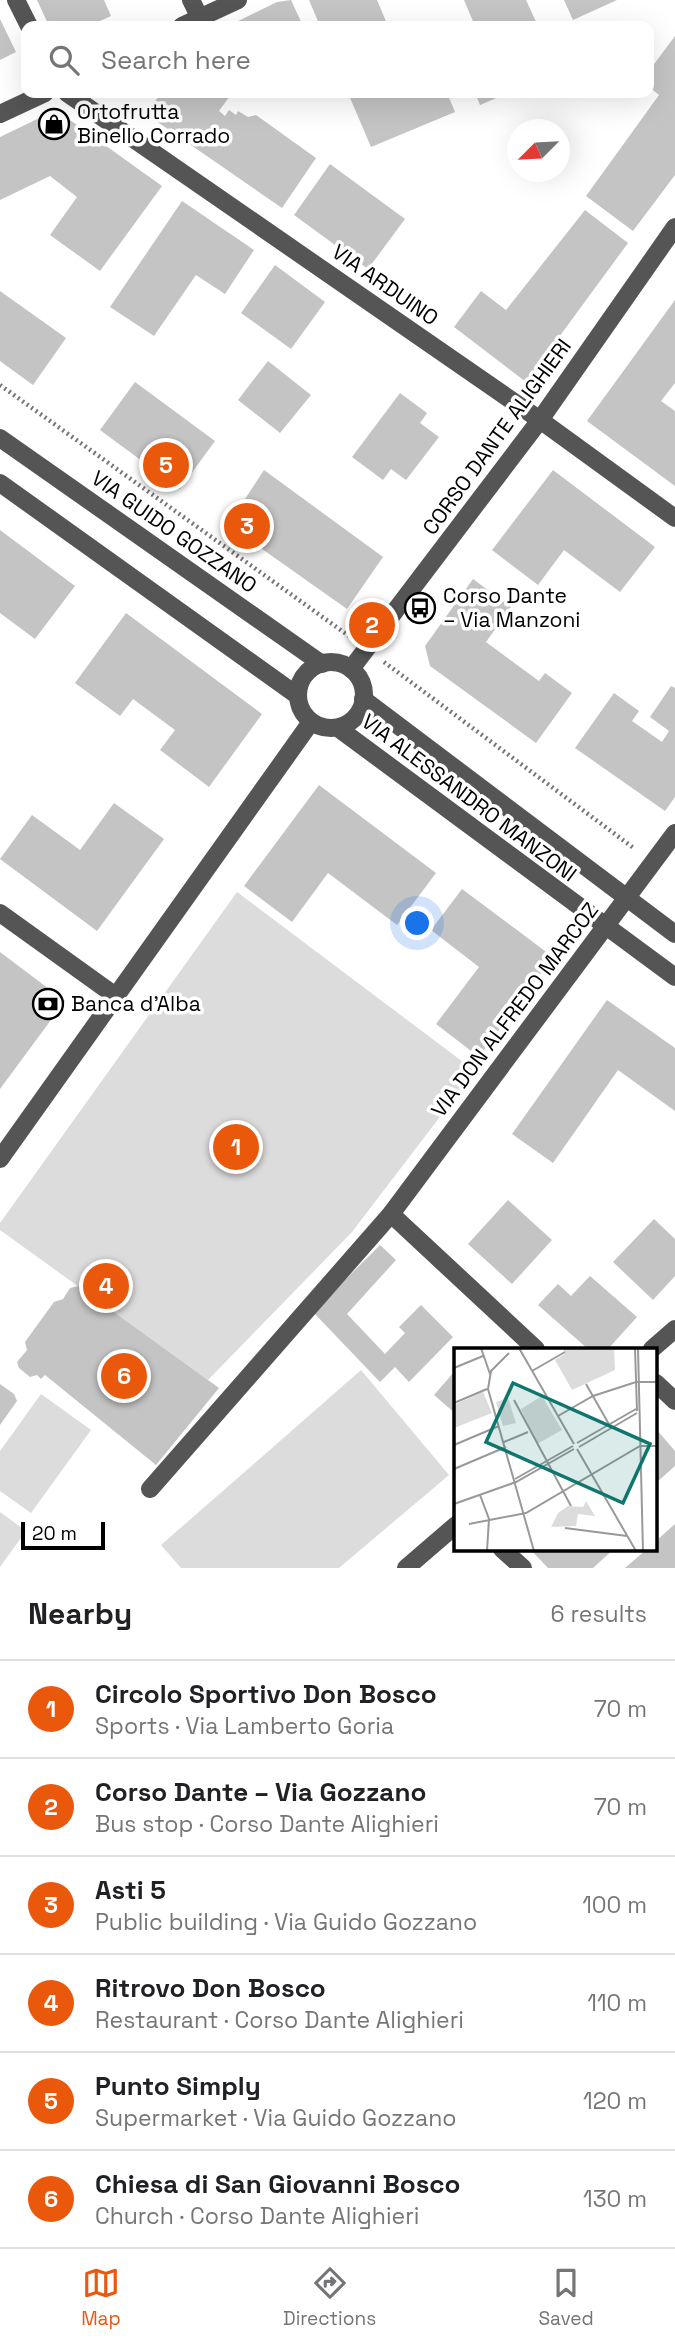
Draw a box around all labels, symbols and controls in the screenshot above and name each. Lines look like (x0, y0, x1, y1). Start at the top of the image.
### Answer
search box (21, 21, 654, 98)
icon: search (45, 41, 83, 79)
text: Search here (101, 43, 251, 77)
place label: Ortofrutta Binello Corrado (77, 98, 230, 149)
shop icon: Ortofrutta Binello Corrado (37, 107, 71, 141)
north arrow (507, 119, 570, 182)
street label: VIA ARDUINO (327, 238, 444, 331)
street label: CORSO DANTE ALIGHIERI (416, 333, 577, 540)
pin: 5 (143, 439, 189, 491)
street label: VIA GUIDO GOZZANO (86, 464, 262, 599)
pin: 3 (224, 500, 270, 552)
place label: Corso Dante – Via Manzoni (443, 582, 581, 633)
bus stop icon: Corso Dante – Via Manzoni (403, 591, 437, 625)
pin: 2 (349, 599, 395, 651)
street label: VIA ALESSANDRO MANZONI (356, 708, 582, 887)
street label: VIA DON ALFREDO MARCOZ (425, 897, 604, 1122)
your location (400, 906, 434, 940)
bank icon: Banca d'Alba (31, 987, 65, 1021)
place label: Banca d'Alba (71, 990, 201, 1017)
pin: 1 (213, 1121, 259, 1173)
pin: 4 (83, 1260, 129, 1312)
inset map (454, 1348, 658, 1550)
pin: 6 (101, 1350, 147, 1402)
scale bar (21, 1519, 105, 1551)
text: 20 m (32, 1521, 77, 1546)
text: Nearby (28, 1594, 132, 1633)
text: 6 results (551, 1599, 647, 1629)
text: Circolo Sportivo Don Bosco (95, 1677, 437, 1711)
text: 1 (46, 1694, 56, 1724)
text: 70 m (594, 1694, 647, 1724)
text: Sports · Via Lamberto Goria (95, 1711, 394, 1741)
text: Corso Dante – Via Gozzano (95, 1775, 426, 1809)
text: 2 (44, 1792, 58, 1822)
text: 70 m (594, 1792, 647, 1822)
text: Bus stop · Corso Dante Alighieri (95, 1809, 439, 1839)
text: Asti 5 (95, 1873, 166, 1907)
text: 3 (44, 1890, 58, 1920)
text: 100 m (582, 1890, 647, 1920)
text: Public building · Via Guido Gozzano (95, 1907, 477, 1937)
text: Ritrovo Don Bosco (95, 1971, 326, 2005)
text: 4 (44, 1988, 58, 2018)
text: 110 m (587, 1988, 647, 2018)
text: Restaurant · Corso Dante Alighieri (95, 2005, 464, 2035)
text: Punto Simply (95, 2069, 261, 2103)
text: 5 (44, 2086, 58, 2116)
text: 120 m (583, 2086, 647, 2116)
text: Supermarket · Via Guido Gozzano (95, 2103, 457, 2133)
text: Chiesa di San Giovanni Bosco (95, 2167, 460, 2201)
text: 6 (44, 2184, 58, 2214)
text: 130 m (583, 2184, 647, 2214)
text: Church · Corso Dante Alighieri (95, 2201, 419, 2231)
tab: Map (81, 2264, 121, 2331)
tab: Directions (283, 2264, 376, 2331)
tab: Saved (538, 2264, 594, 2331)

